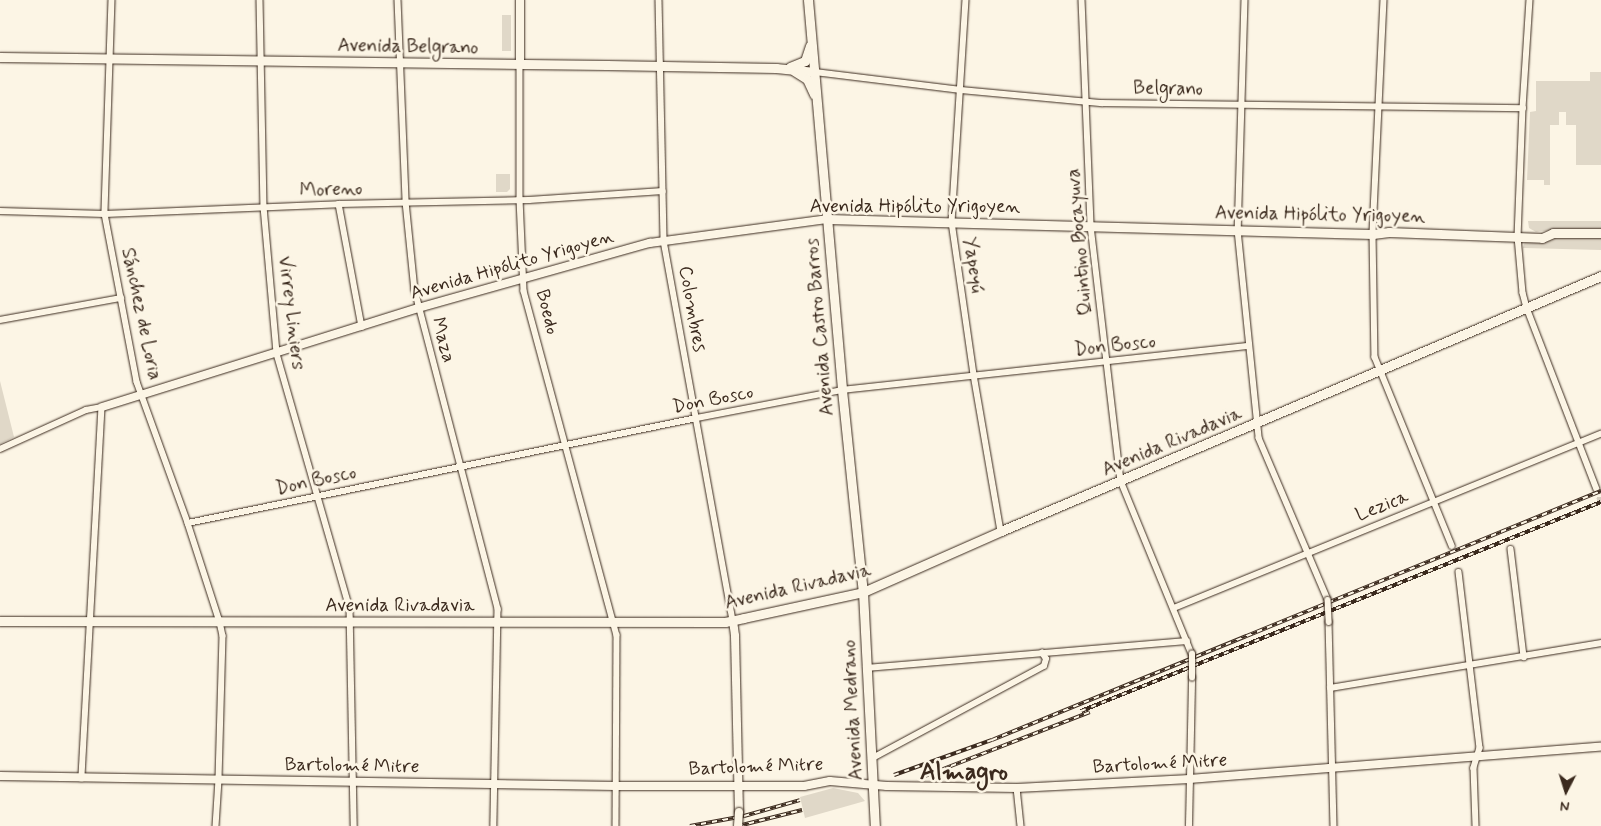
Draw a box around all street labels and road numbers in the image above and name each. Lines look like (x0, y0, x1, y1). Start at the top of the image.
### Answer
street label: Avenida Belgrano (338, 34, 478, 60)
street label: Belgrano (1133, 77, 1203, 101)
street label: Quintino Bocayuva (1062, 167, 1098, 317)
street label: Moreno (299, 178, 363, 202)
street label: Avenida Hipólito Yrigoyen (811, 196, 1019, 218)
street label: Avenida Hipólito Yrigoyen (1216, 202, 1424, 228)
street label: Avenida Hipólito Yrigoyen (409, 225, 615, 305)
street label: Yapeyú (958, 236, 988, 294)
street label: Avenida Castro Barros (801, 237, 839, 417)
street label: Sánchez de Loria (115, 244, 167, 384)
street label: Virrey Liniers (273, 255, 309, 371)
street label: Colombres (673, 264, 711, 354)
street label: Boedo (530, 287, 564, 337)
street label: Maza (426, 315, 460, 365)
street label: Don Bosco (1074, 330, 1156, 362)
street label: Don Bosco (671, 381, 755, 419)
street label: Avenida Rivadavia (1100, 403, 1244, 481)
street label: Don Bosco (274, 461, 358, 501)
street label: Lezica (1352, 485, 1412, 527)
street label: Avenida Rivadavia (724, 559, 872, 615)
street label: Avenida Rivadavia (327, 595, 473, 617)
street label: Avenida Medrano (838, 640, 868, 780)
street label: Bartolomé Mitre (1092, 749, 1228, 779)
street label: Bartolomé Mitre (284, 753, 420, 779)
street label: Bartolomé Mitre (688, 753, 824, 781)

